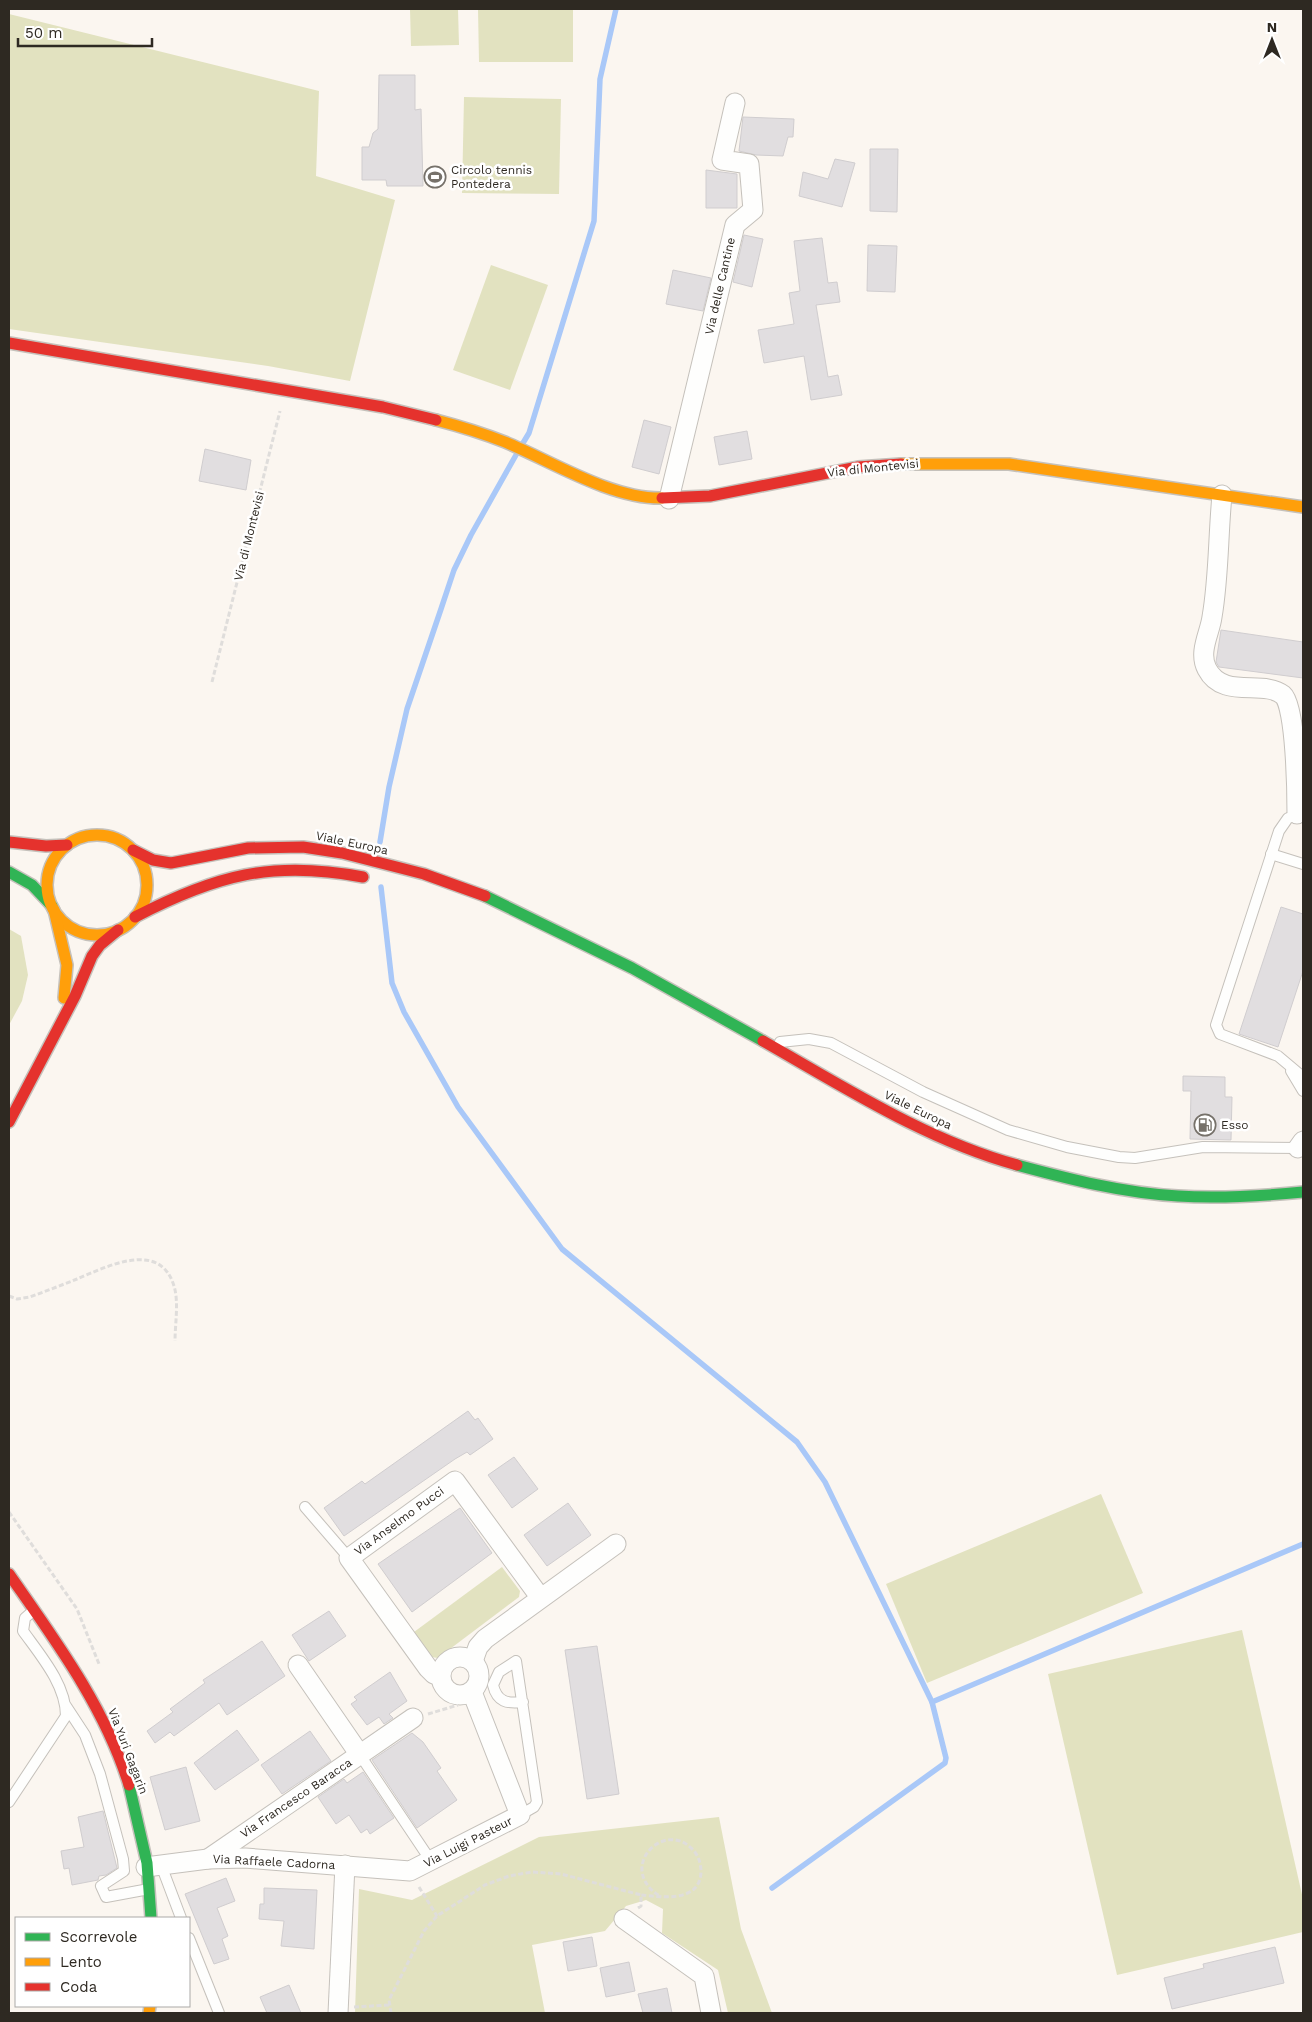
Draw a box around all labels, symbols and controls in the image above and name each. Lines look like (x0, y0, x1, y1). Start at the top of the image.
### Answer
scale bar (18, 15, 151, 47)
north arrow (1247, 15, 1297, 65)
text: N (1267, 19, 1277, 35)
text: 50 m (25, 24, 62, 42)
place label: Circolo tennis Pontedera (451, 163, 532, 191)
sports icon: Circolo tennis Pontedera (423, 165, 447, 189)
street label: Via delle Cantine (702, 236, 738, 336)
street label: Via di Montevisi (827, 456, 919, 480)
street label: Via di Montevisi (231, 490, 267, 582)
street label: Viale Europa (315, 829, 390, 858)
street label: Viale Europa (882, 1088, 954, 1133)
fuel station icon: Esso (1193, 1113, 1217, 1137)
place label: Esso (1221, 1118, 1249, 1132)
street label: Via Anselmo Pucci (351, 1484, 447, 1558)
street label: Via Yuri Gagarin (105, 1706, 151, 1796)
street label: Via Francesco Baracca (237, 1755, 355, 1841)
street label: Via Luigi Pasteur (421, 1814, 515, 1870)
street label: Via Raffaele Cadorna (212, 1852, 336, 1872)
legend (15, 1917, 190, 2007)
text: Scorrevole (60, 1928, 138, 1946)
text: Lento (60, 1953, 102, 1971)
text: Coda (60, 1978, 98, 1996)

